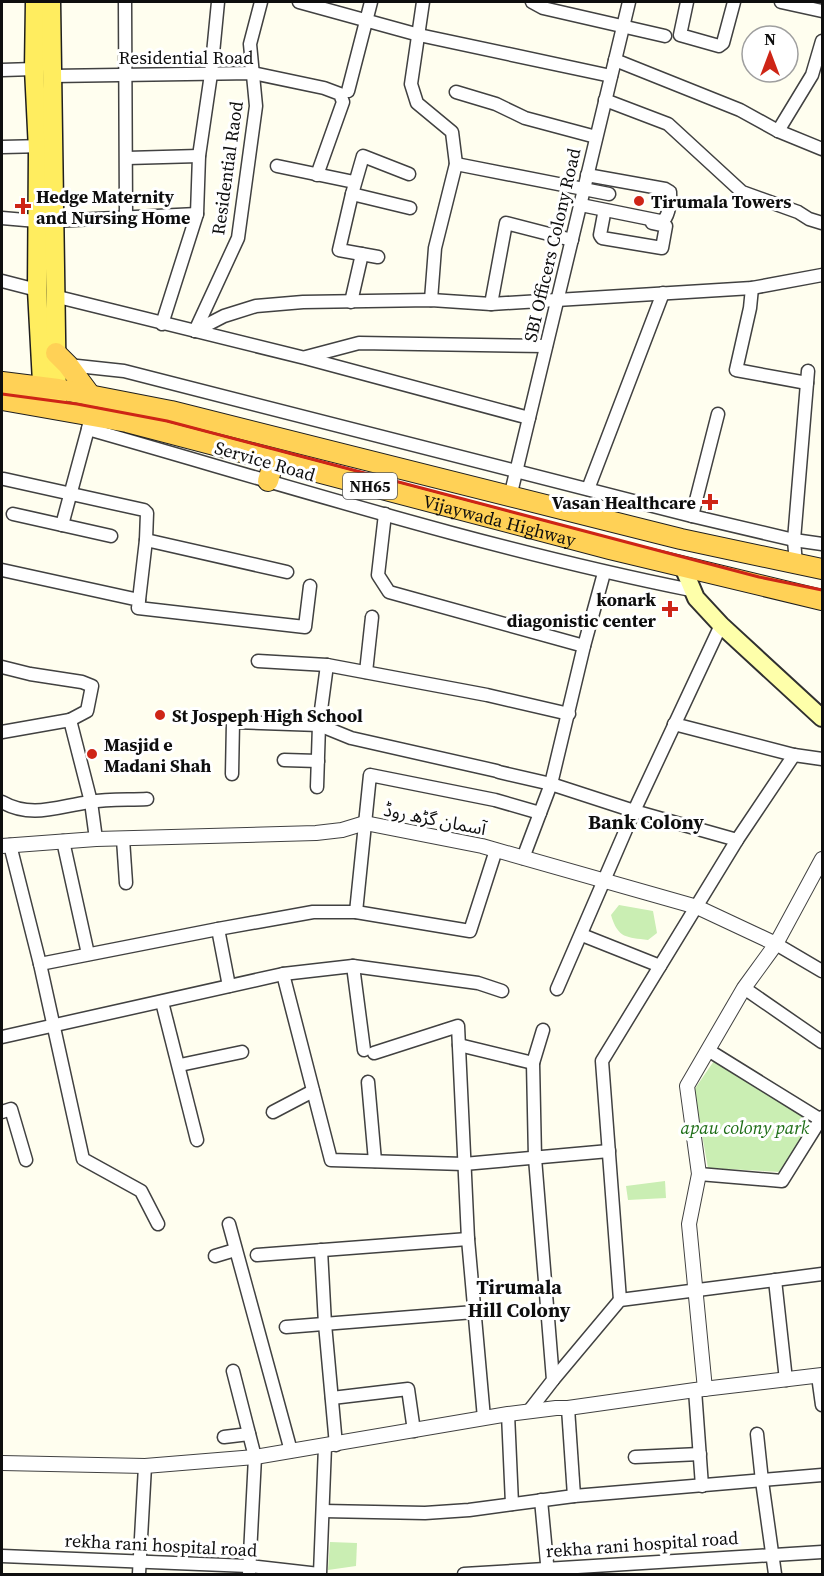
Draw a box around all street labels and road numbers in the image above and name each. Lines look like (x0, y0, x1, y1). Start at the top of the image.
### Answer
street label: Residential Road (119, 45, 253, 70)
street label: Residential Raod (205, 99, 249, 237)
street label: SBI Officers Colony Road (518, 146, 586, 344)
street label: Service Road (212, 435, 318, 487)
road number: NH65 (343, 473, 397, 499)
street label: Vijaywada Highway (420, 488, 579, 552)
street label: آسمان گڑھ روڈ (382, 797, 489, 841)
street label: rekha rani hospital road (545, 1525, 739, 1563)
street label: rekha rani hospital road (64, 1527, 258, 1563)

